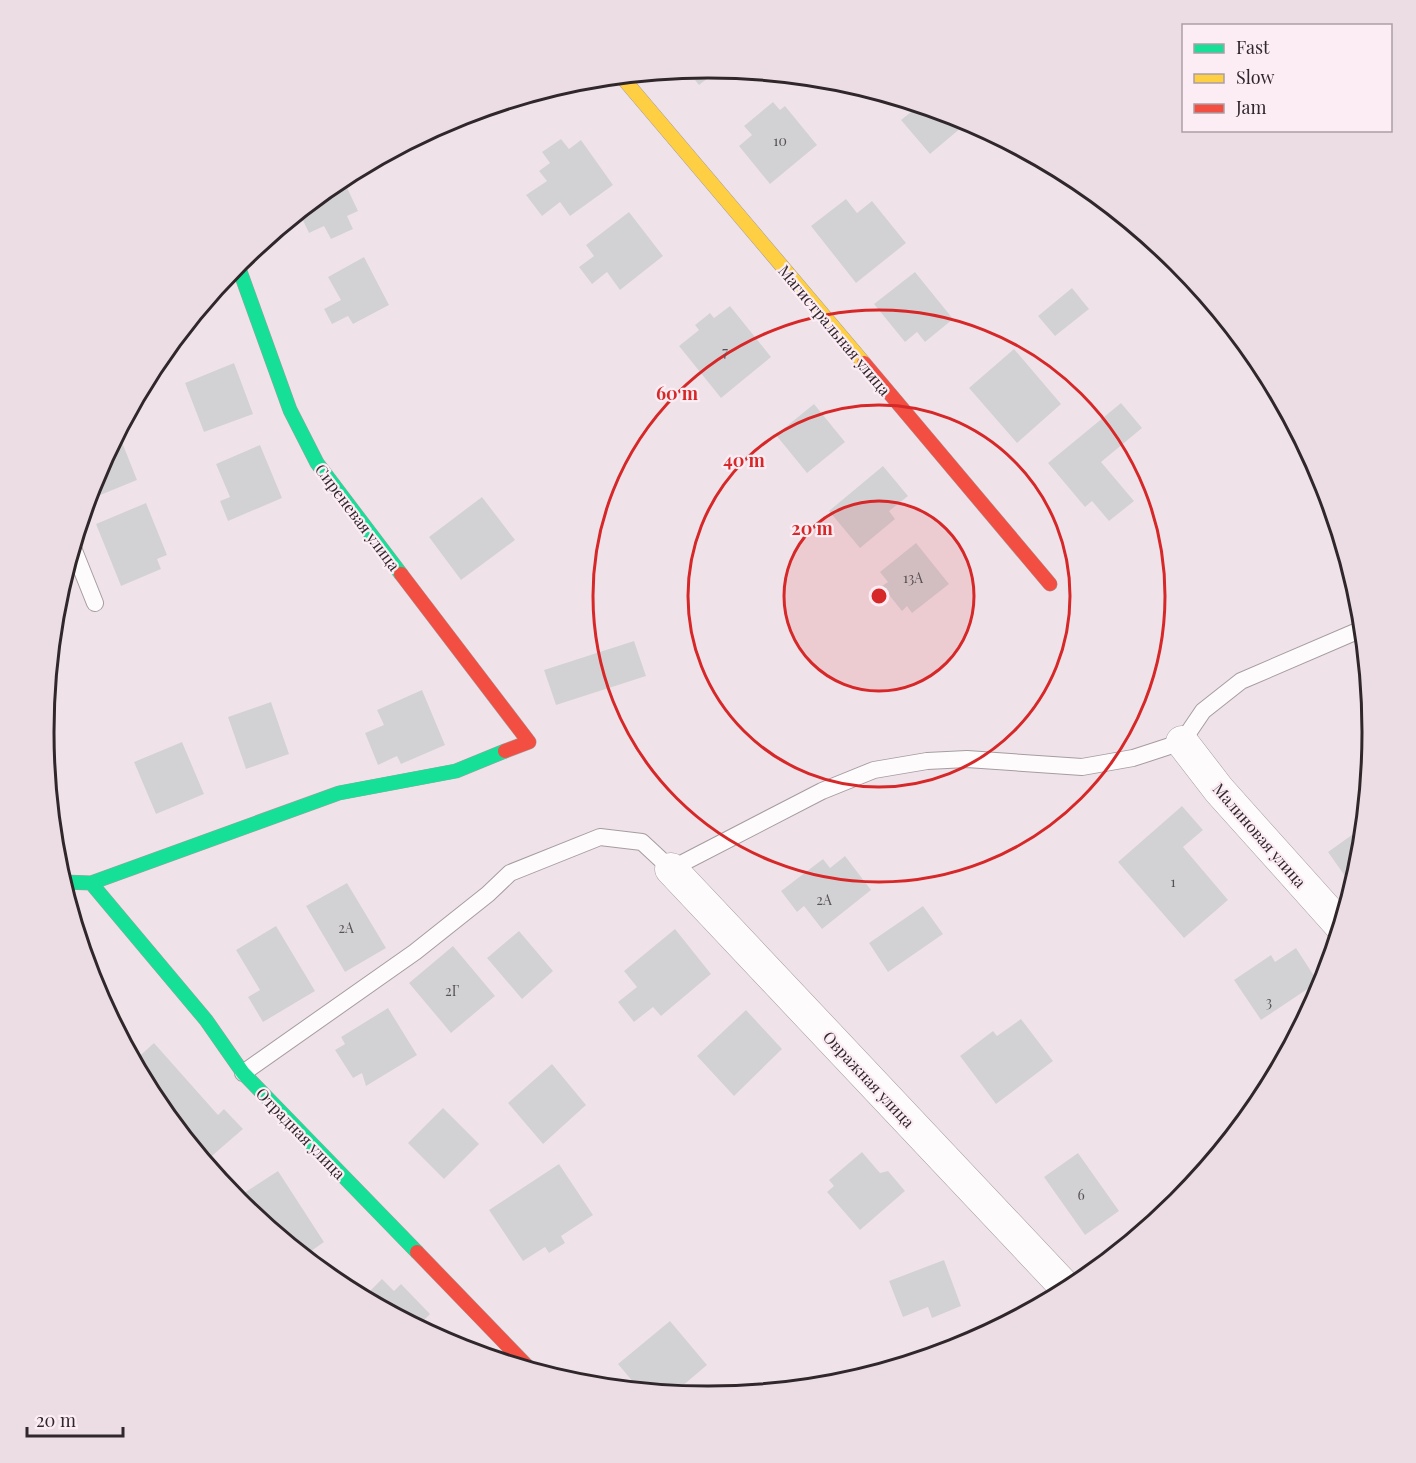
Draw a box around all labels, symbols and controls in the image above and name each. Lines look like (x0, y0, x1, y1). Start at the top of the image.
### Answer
legend (1182, 24, 1392, 132)
text: Fast (1236, 35, 1270, 59)
text: Slow (1236, 65, 1274, 89)
text: Jam (1235, 95, 1266, 119)
house number: 10 (773, 131, 787, 150)
street label: Магистральная улица (774, 260, 896, 400)
house number: 7 (722, 342, 728, 361)
text: 60 m (656, 381, 699, 405)
text: 40 m (723, 448, 766, 472)
street label: Сиреневая улица (311, 459, 405, 575)
text: 20 m (791, 516, 833, 540)
house number: 13А (903, 568, 923, 587)
centre of rings (869, 586, 889, 606)
street label: Малиновая улица (1209, 778, 1311, 892)
house number: 1 (1170, 872, 1176, 891)
house number: 2А (816, 890, 832, 909)
house number: 2А (338, 918, 354, 937)
house number: 2Г (445, 981, 460, 1000)
house number: 3 (1266, 992, 1272, 1011)
street label: Овражная улица (819, 1026, 919, 1132)
street label: Отрадная улица (252, 1083, 350, 1183)
house number: 6 (1077, 1185, 1085, 1204)
scale bar (27, 1400, 123, 1438)
text: 20 m (36, 1408, 76, 1432)

